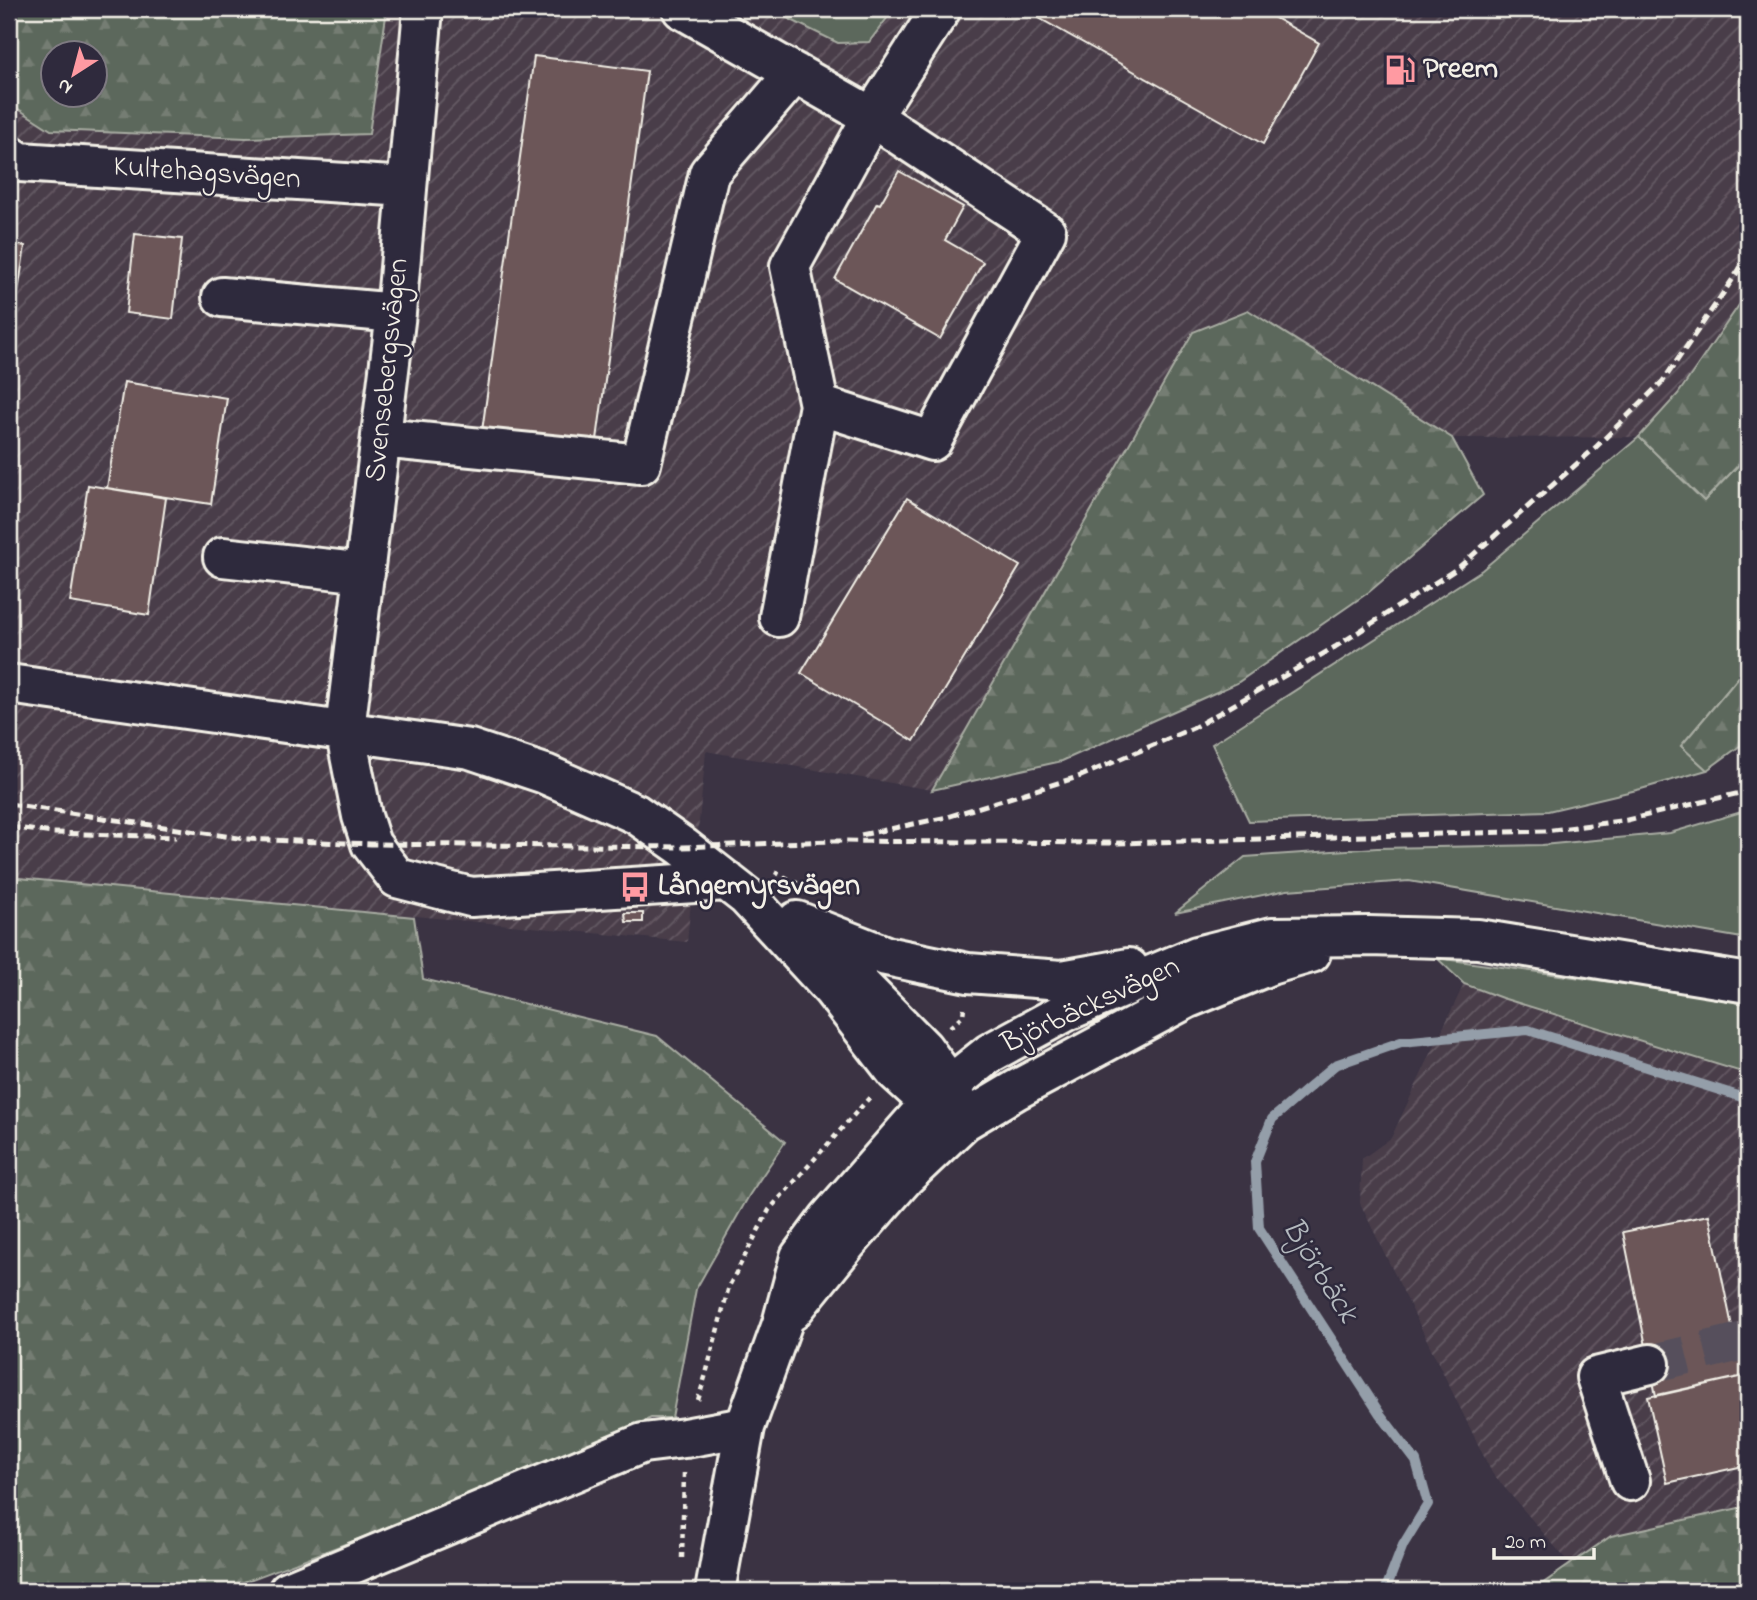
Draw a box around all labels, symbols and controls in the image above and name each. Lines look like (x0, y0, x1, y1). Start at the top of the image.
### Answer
north arrow (38, 38, 108, 108)
place label: Preem (1423, 48, 1498, 92)
fuel station icon: Preem (1383, 53, 1417, 87)
text: N (52, 71, 79, 100)
street label: Kultehagsvägen (112, 146, 302, 202)
street label: Svensebergsvägen (354, 256, 422, 484)
place label: Långemyrsvägen (658, 865, 860, 910)
bus stop icon: Långemyrsvägen (618, 870, 652, 904)
street label: Björbäcksvägen (994, 945, 1187, 1067)
water label: Björbäck (1268, 1209, 1371, 1334)
scale bar (1494, 1516, 1594, 1560)
text: 20 m (1505, 1528, 1546, 1558)

